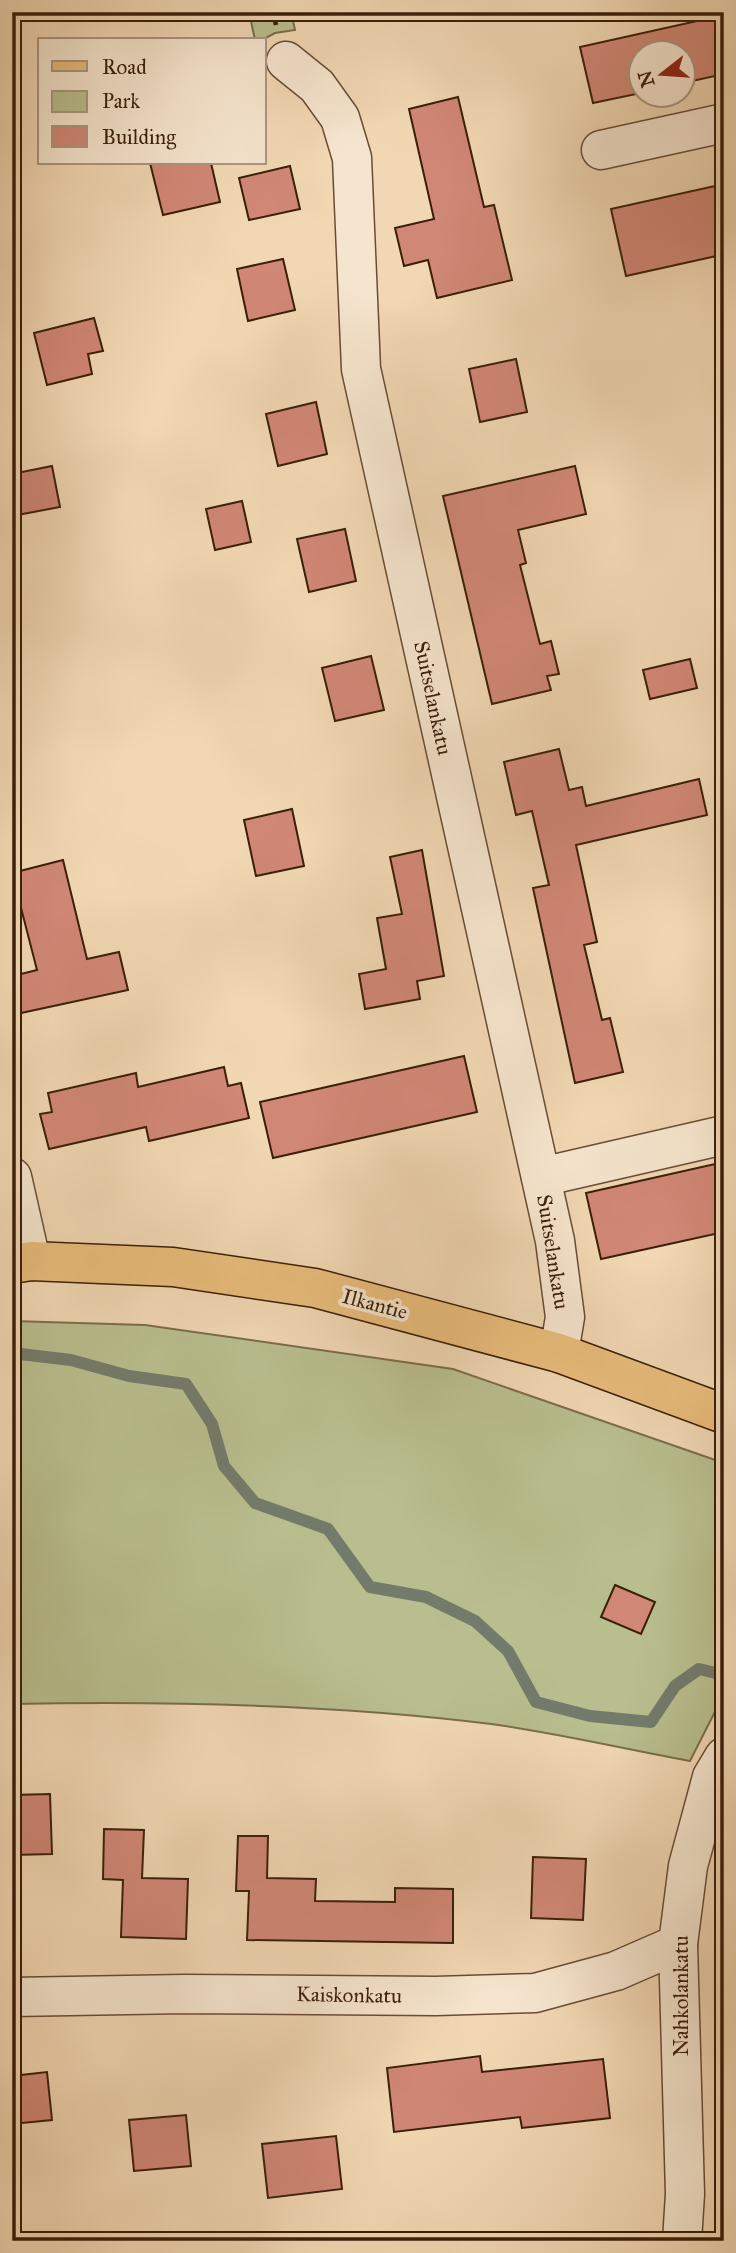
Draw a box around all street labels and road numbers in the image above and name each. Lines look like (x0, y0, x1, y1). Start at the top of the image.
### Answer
street label: Suitselankatu (408, 639, 458, 757)
street label: Suitselankatu (531, 1193, 575, 1311)
street label: Ilkantie (340, 1283, 411, 1325)
street label: Nahkolankatu (668, 1935, 694, 2057)
street label: Kaiskonkatu (296, 1981, 402, 2009)

